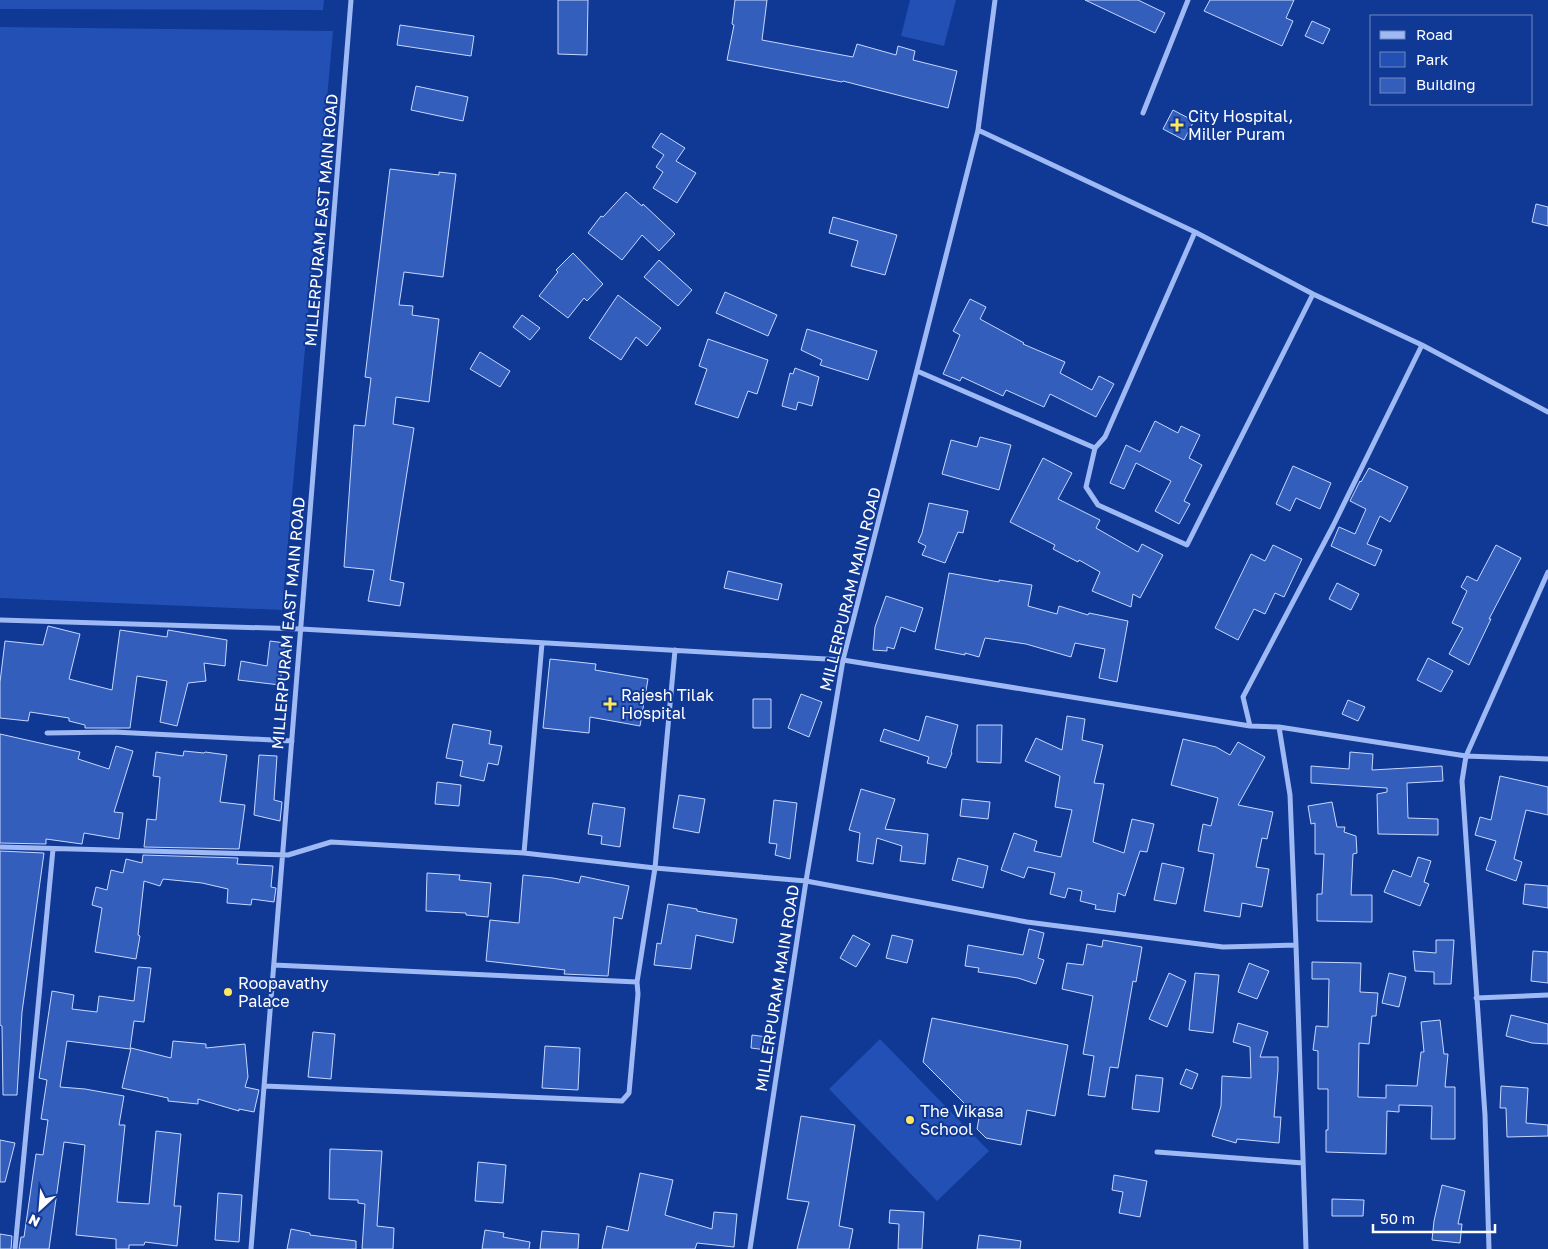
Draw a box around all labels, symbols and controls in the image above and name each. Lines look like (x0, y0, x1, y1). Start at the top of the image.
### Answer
legend (1370, 15, 1533, 105)
text: Road (1416, 25, 1453, 43)
text: Park (1416, 50, 1449, 68)
text: Building (1416, 75, 1476, 93)
street label: MILLERPURAM EAST MAIN ROAD (300, 93, 342, 347)
place label: City Hospital, Miller Puram (1188, 106, 1293, 144)
marker: City Hospital, Miller Puram (1170, 118, 1184, 132)
street label: MILLERPURAM MAIN ROAD (815, 485, 885, 693)
street label: MILLERPURAM EAST MAIN ROAD (267, 496, 309, 750)
place label: Rajesh Tilak Hospital (621, 685, 714, 723)
marker: Rajesh Tilak Hospital (603, 697, 617, 711)
street label: MILLERPURAM MAIN ROAD (751, 883, 803, 1093)
place label: Roopavathy Palace (238, 973, 329, 1011)
marker: Roopavathy Palace (222, 986, 234, 998)
place label: The Vikasa School (920, 1101, 1004, 1139)
marker: The Vikasa School (904, 1114, 916, 1126)
north arrow (15, 1184, 65, 1234)
scale bar (1373, 1202, 1496, 1234)
text: 50 m (1380, 1209, 1415, 1227)
text: N (26, 1211, 43, 1231)

